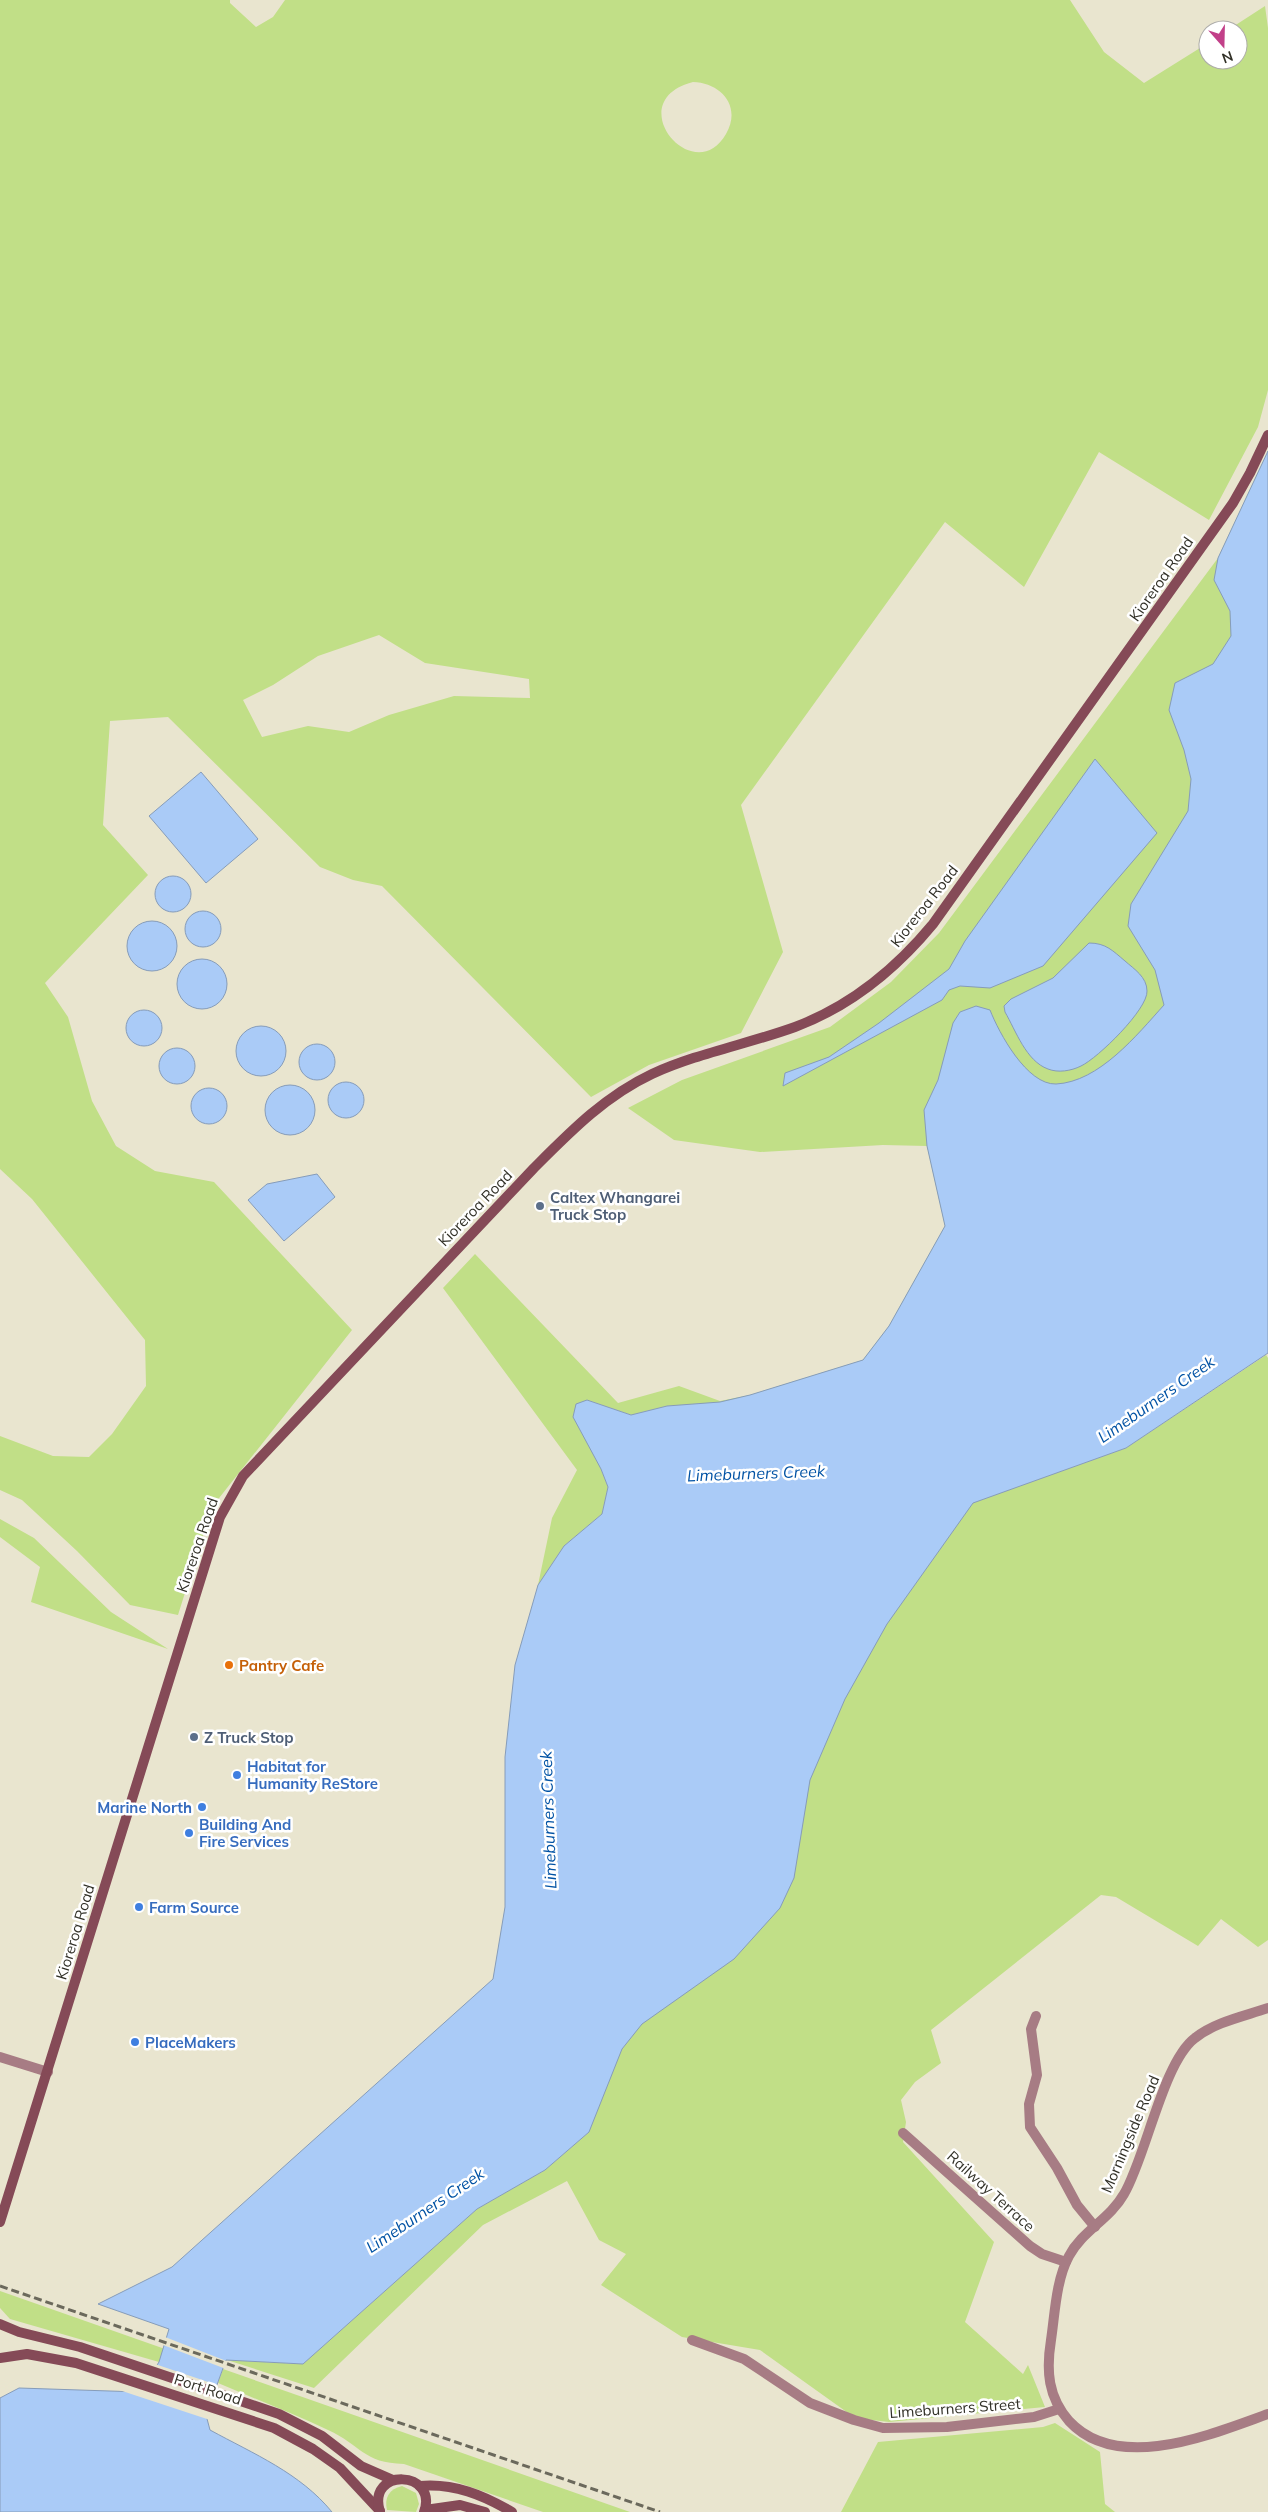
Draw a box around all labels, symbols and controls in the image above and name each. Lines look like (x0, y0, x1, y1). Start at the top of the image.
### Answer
north arrow (1198, 20, 1248, 70)
text: N (1219, 47, 1235, 67)
street label: Kioreroa Road (1125, 533, 1197, 625)
street label: Kioreroa Road (886, 861, 962, 951)
street label: Kioreroa Road (434, 1166, 516, 1250)
place label: Caltex Whangarei Truck Stop (550, 1188, 680, 1224)
marker: Caltex Whangarei Truck Stop (534, 1200, 546, 1212)
water label: Limeburners Creek (1094, 1351, 1219, 1447)
water label: Limeburners Creek (687, 1461, 826, 1485)
street label: Kioreroa Road (172, 1495, 222, 1595)
place label: Pantry Cafe (239, 1656, 324, 1675)
marker: Pantry Cafe (223, 1659, 235, 1671)
place label: Z Truck Stop (204, 1728, 294, 1747)
marker: Z Truck Stop (188, 1731, 200, 1743)
water label: Limeburners Creek (536, 1750, 560, 1889)
place label: Habitat for Humanity ReStore (247, 1757, 378, 1793)
marker: Habitat for Humanity ReStore (231, 1769, 243, 1781)
place label: Marine North (97, 1798, 192, 1817)
marker: Marine North (196, 1801, 208, 1813)
place label: Building And Fire Services (199, 1815, 291, 1851)
marker: Building And Fire Services (183, 1827, 195, 1839)
street label: Kioreroa Road (51, 1882, 99, 1982)
place label: Farm Source (149, 1898, 239, 1917)
marker: Farm Source (133, 1901, 145, 1913)
place label: PlaceMakers (145, 2033, 236, 2052)
marker: PlaceMakers (129, 2036, 141, 2048)
street label: Morningside Road (1097, 2072, 1163, 2196)
street label: Railway Terrace (943, 2147, 1039, 2235)
water label: Limeburners Creek (362, 2163, 488, 2257)
street label: Port Road (172, 2369, 244, 2409)
street label: Limeburners Street (889, 2394, 1021, 2422)

